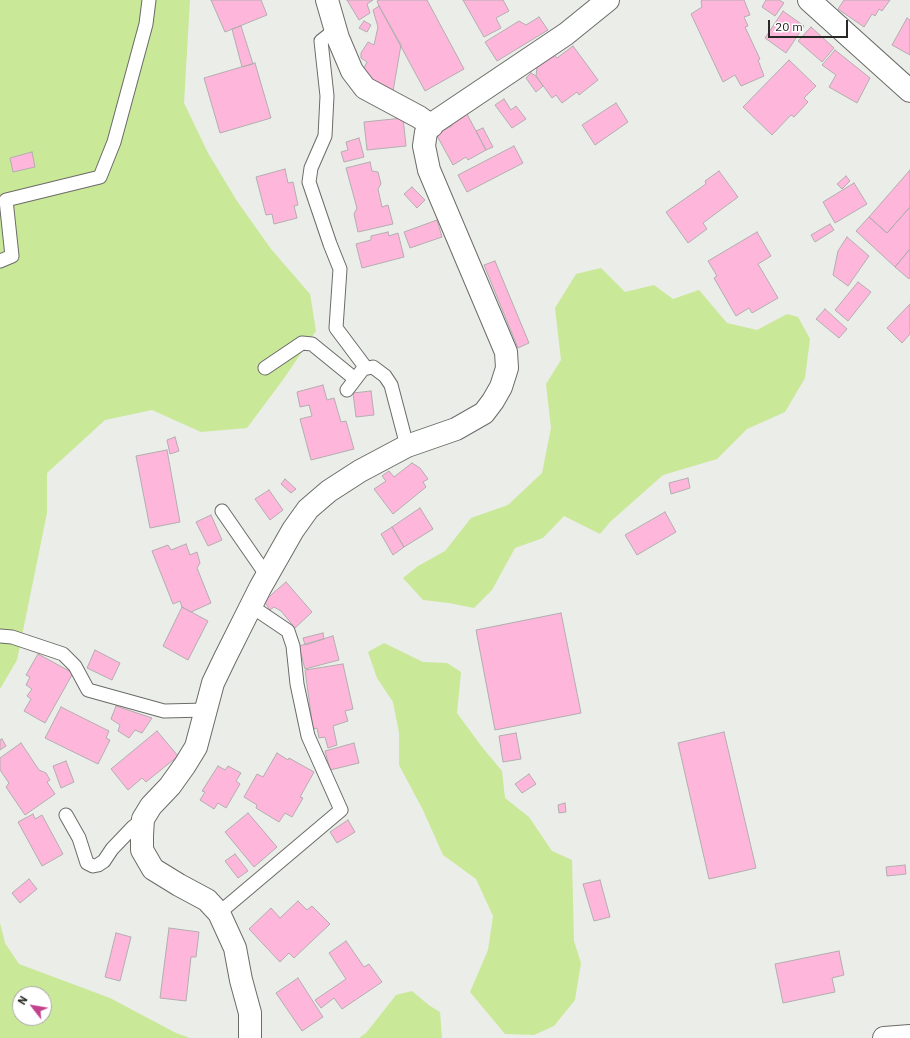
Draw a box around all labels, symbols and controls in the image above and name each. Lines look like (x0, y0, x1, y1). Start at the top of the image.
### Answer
scale bar (770, 12, 850, 38)
text: 20 m (775, 19, 803, 34)
north arrow (12, 986, 52, 1026)
text: N (15, 993, 31, 1007)

